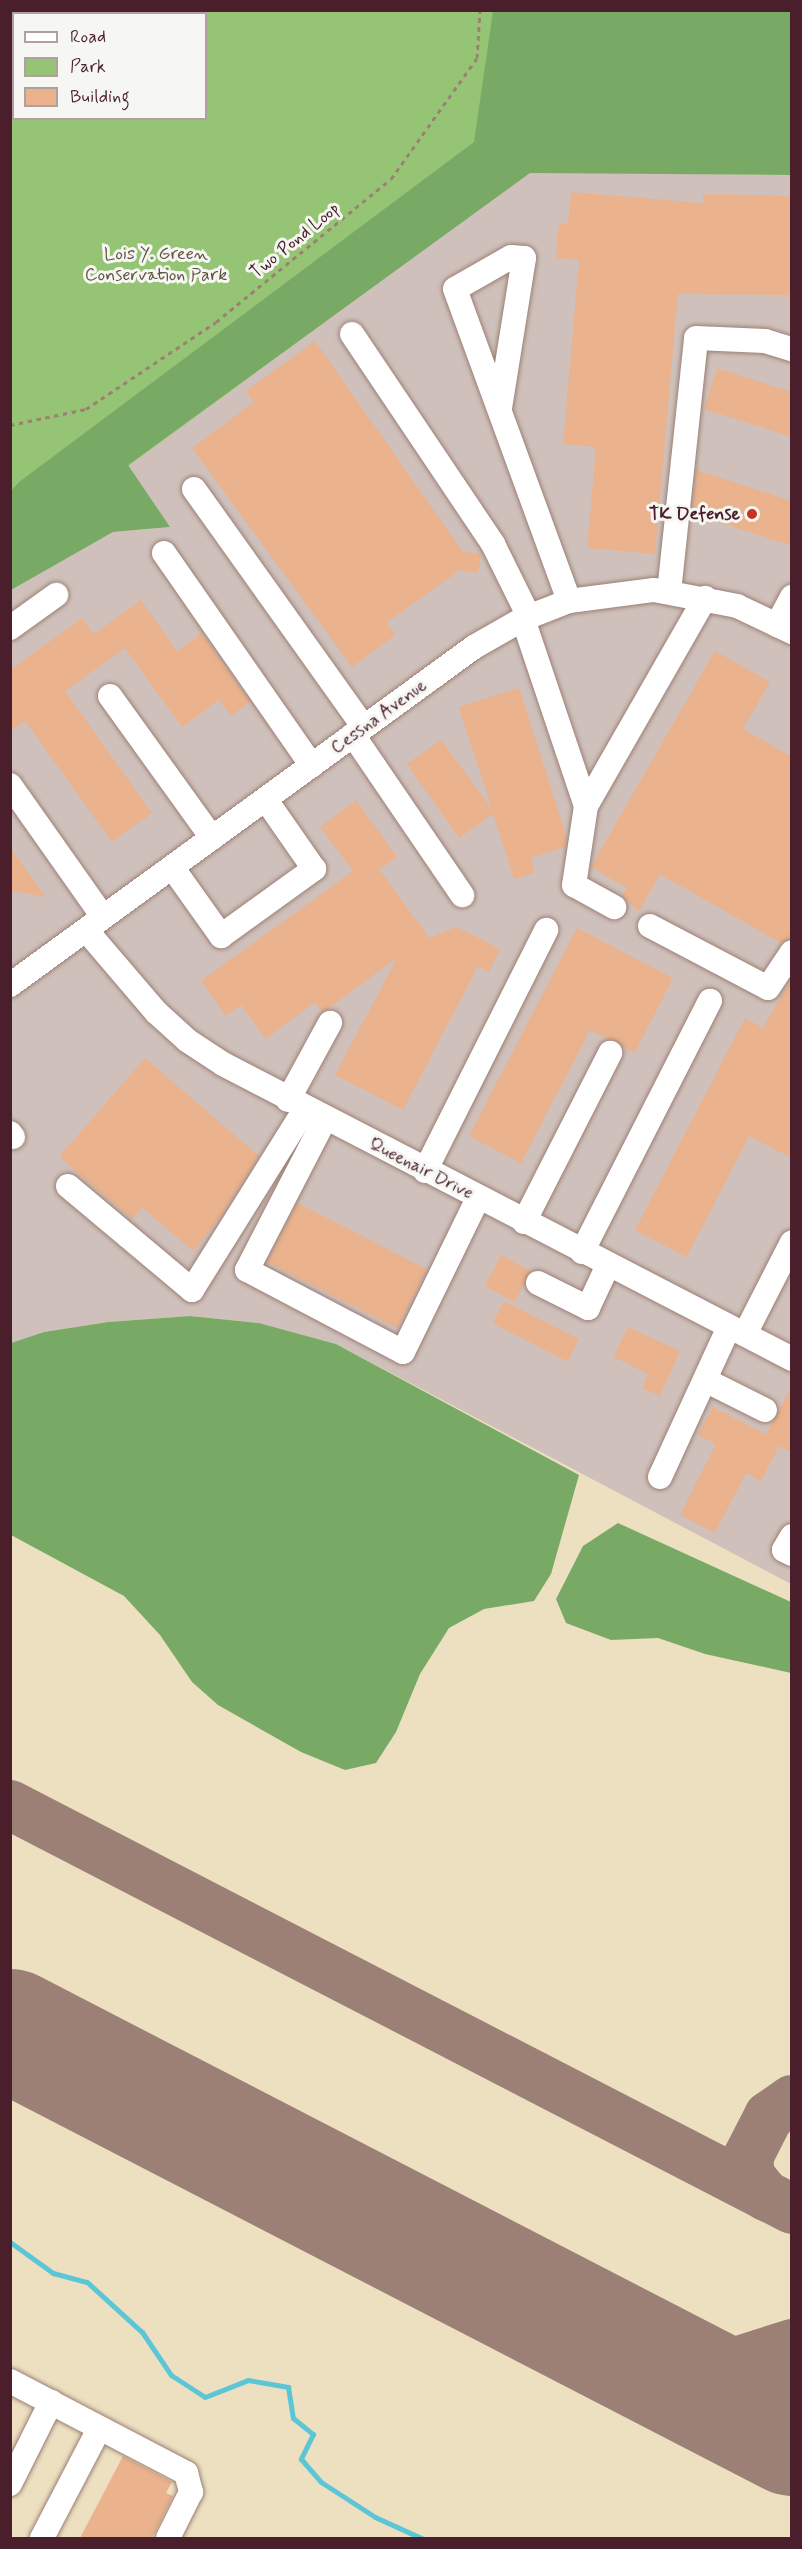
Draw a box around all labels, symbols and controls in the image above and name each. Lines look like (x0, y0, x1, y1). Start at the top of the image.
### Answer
legend (12, 12, 207, 120)
text: Road (70, 25, 106, 49)
text: Park (70, 55, 106, 79)
text: Building (70, 85, 130, 109)
street label: Two Pond Loop (246, 198, 344, 284)
park label: Lois Y. Green Conservation Park (85, 244, 227, 286)
place label: TK Defense (646, 503, 740, 525)
marker: TK Defense (745, 507, 759, 521)
street label: Cessna Avenue (326, 674, 432, 760)
street label: Queenair Drive (366, 1134, 476, 1204)

